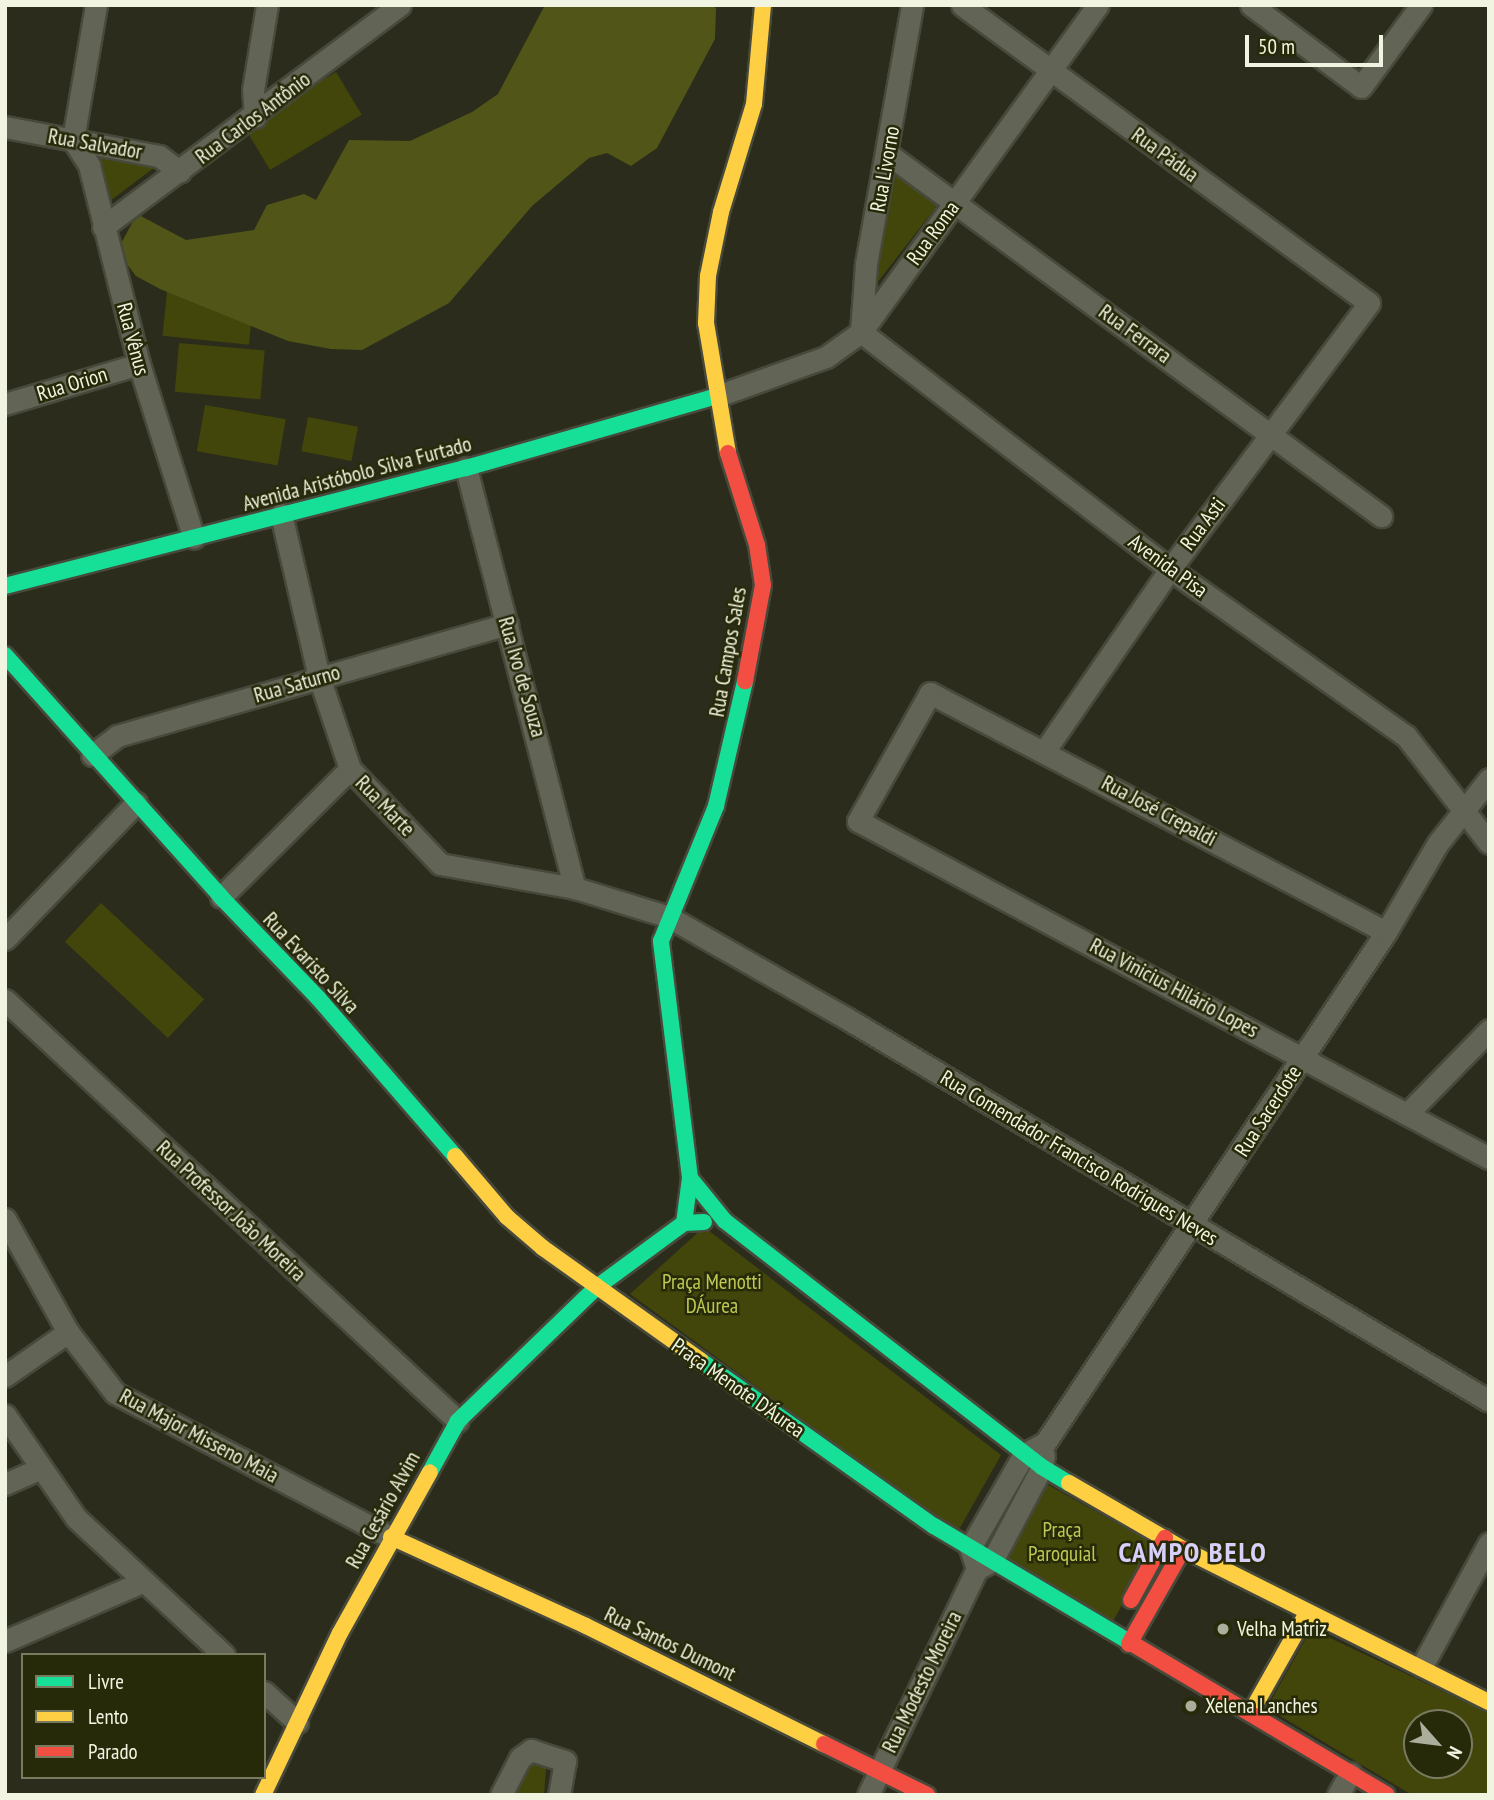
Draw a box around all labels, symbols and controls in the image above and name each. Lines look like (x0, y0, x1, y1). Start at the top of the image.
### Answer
scale bar (1249, 21, 1387, 65)
text: 50 m (1258, 33, 1295, 60)
street label: Rua Carlos Antônio (190, 66, 316, 170)
street label: Rua Pádua (1127, 122, 1203, 188)
street label: Rua Salvador (46, 123, 144, 165)
street label: Rua Livorno (865, 124, 905, 214)
street label: Rua Roma (902, 196, 964, 270)
street label: Rua Ferrara (1094, 299, 1176, 369)
street label: Rua Vênus (111, 300, 155, 378)
street label: Rua Orion (34, 361, 110, 407)
street label: Avenida Aristóbolo Silva Furtado (240, 431, 474, 517)
street label: Rua Asti (1175, 493, 1231, 555)
street label: Avenida Pisa (1124, 529, 1212, 603)
street label: Rua Campos Sales (704, 585, 752, 719)
street label: Rua Ivo de Souza (493, 614, 551, 740)
street label: Rua Saturno (251, 660, 343, 708)
street label: Rua José Crepaldi (1097, 770, 1221, 852)
street label: Rua Marte (350, 771, 420, 841)
street label: Rua Evaristo Silva (258, 907, 364, 1019)
street label: Rua Vinicius Hilário Lopes (1085, 933, 1263, 1043)
street label: Rua Sacerdote (1229, 1061, 1307, 1161)
street label: Rua Comendador Francisco Rodrigues Neves (936, 1065, 1222, 1251)
street label: Rua Professor João Moreira (151, 1135, 311, 1287)
park label: Praça Menotti DÁurea (662, 1269, 762, 1319)
street label: Praça Menote D'Áurea (667, 1333, 809, 1443)
street label: Rua Major Misseno Maia (115, 1384, 283, 1488)
street label: Rua Cesário Alvim (340, 1447, 426, 1573)
park label: Praça Paroquial (1028, 1517, 1096, 1567)
district label: CAMPO BELO (1119, 1535, 1267, 1569)
street label: Rua Santos Dumont (600, 1601, 740, 1687)
street label: Rua Modesto Moreira (877, 1607, 967, 1757)
place label: Velha Matriz (1237, 1616, 1327, 1642)
marker: Velha Matriz (1215, 1621, 1231, 1637)
legend (21, 1653, 266, 1779)
text: Livre (88, 1668, 124, 1695)
place label: Xelena Lanches (1205, 1693, 1318, 1719)
marker: Xelena Lanches (1183, 1698, 1199, 1714)
text: Lento (88, 1703, 128, 1730)
north arrow (1403, 1709, 1473, 1779)
text: Parado (88, 1738, 138, 1765)
text: N (1442, 1743, 1468, 1763)

